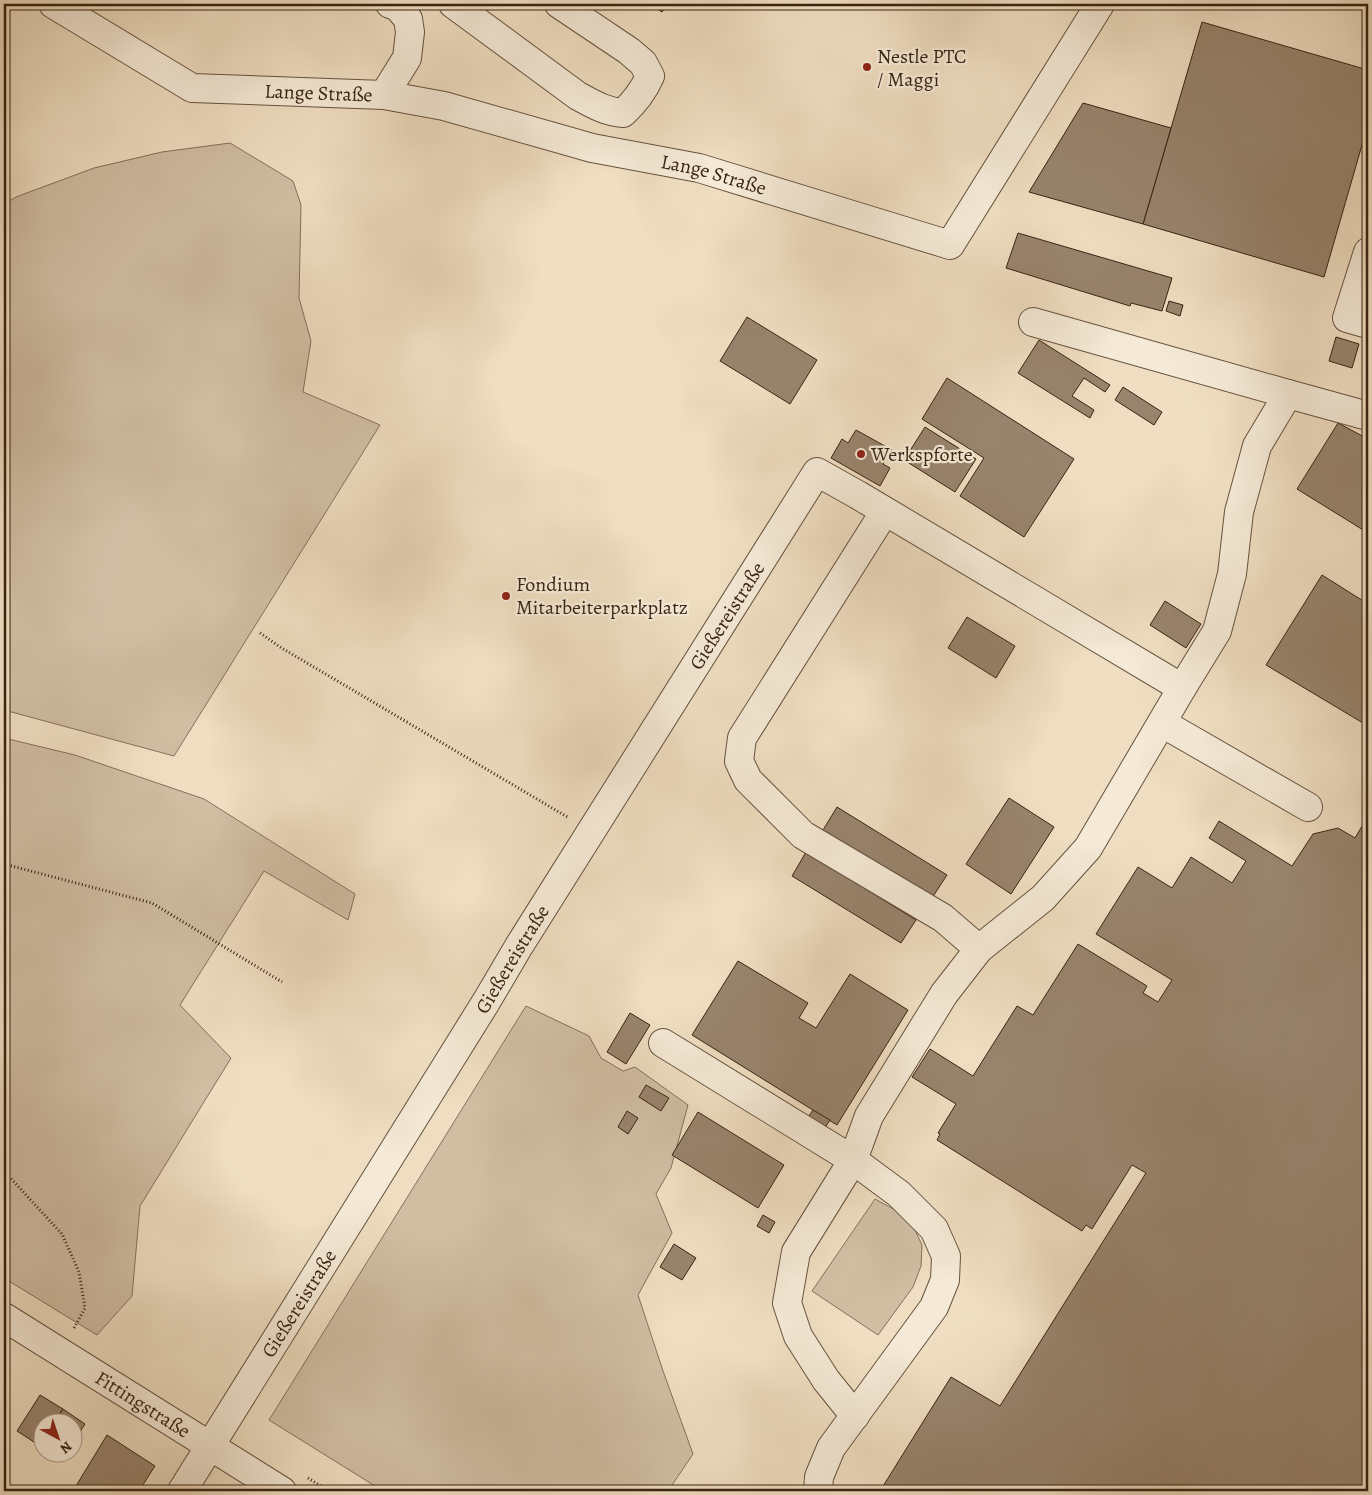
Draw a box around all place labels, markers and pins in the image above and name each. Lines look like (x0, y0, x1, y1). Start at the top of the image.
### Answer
place label: Nestle PTC / Maggi (877, 43, 967, 93)
marker: Nestle PTC / Maggi (861, 61, 873, 73)
place label: Werkspforte (870, 441, 973, 468)
marker: Werkspforte (855, 448, 867, 460)
place label: Fondium Mitarbeiterparkplatz (516, 571, 688, 621)
marker: Fondium Mitarbeiterparkplatz (500, 590, 512, 602)

